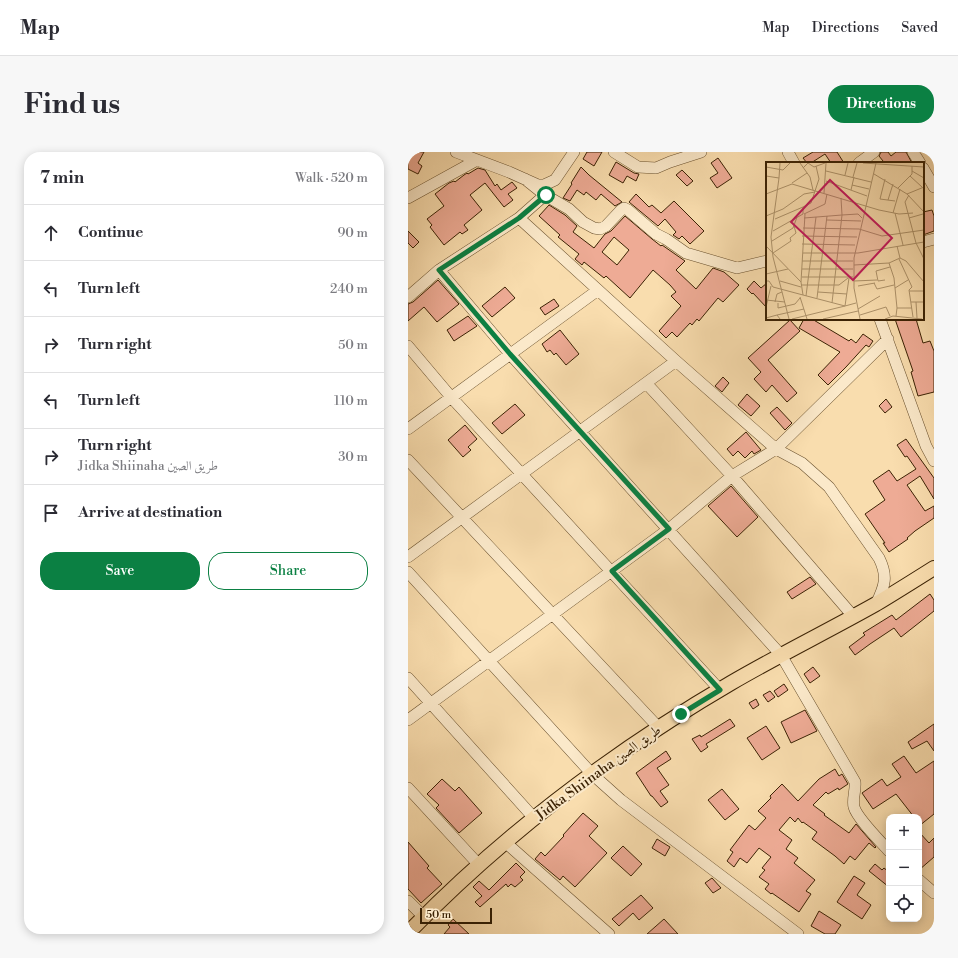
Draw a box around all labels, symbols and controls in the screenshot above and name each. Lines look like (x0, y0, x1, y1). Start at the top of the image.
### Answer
text: Map (20, 16, 60, 40)
text: Map (762, 19, 790, 37)
text: Directions (812, 19, 879, 37)
text: Saved (901, 19, 938, 37)
button: Directions (828, 85, 934, 123)
text: Find us (24, 87, 120, 122)
inset map (766, 162, 924, 320)
text: 7 min (40, 167, 84, 189)
text: Walk · 520 m (295, 170, 368, 186)
route start (537, 186, 555, 204)
icon: ahead (40, 222, 62, 244)
text: Continue (78, 223, 143, 242)
text: 90 m (337, 225, 368, 241)
icon: left (40, 278, 62, 300)
text: Turn left (78, 279, 140, 298)
text: 240 m (330, 281, 368, 297)
icon: right (40, 334, 62, 356)
text: Turn right (78, 335, 152, 354)
text: 50 m (338, 337, 368, 353)
icon: left (40, 390, 62, 412)
text: Turn left (78, 391, 140, 410)
text: 110 m (334, 393, 368, 409)
text: Turn right (78, 436, 152, 455)
icon: right (40, 446, 62, 468)
text: 30 m (338, 449, 368, 465)
text: Jidka Shiinaha طريق الصين (78, 458, 218, 474)
icon: arrive (40, 502, 62, 524)
text: Arrive at destination (78, 503, 222, 522)
button: Save (40, 552, 200, 590)
button: Share (208, 552, 368, 590)
route end (672, 705, 690, 723)
street label: Jidka Shiinaha طريق الصين (531, 721, 665, 825)
map controls (886, 814, 922, 922)
button: + (886, 814, 922, 850)
button: − (886, 850, 922, 886)
button: locate (886, 886, 922, 922)
scale bar (420, 906, 492, 925)
text: 50 m (426, 908, 451, 922)

